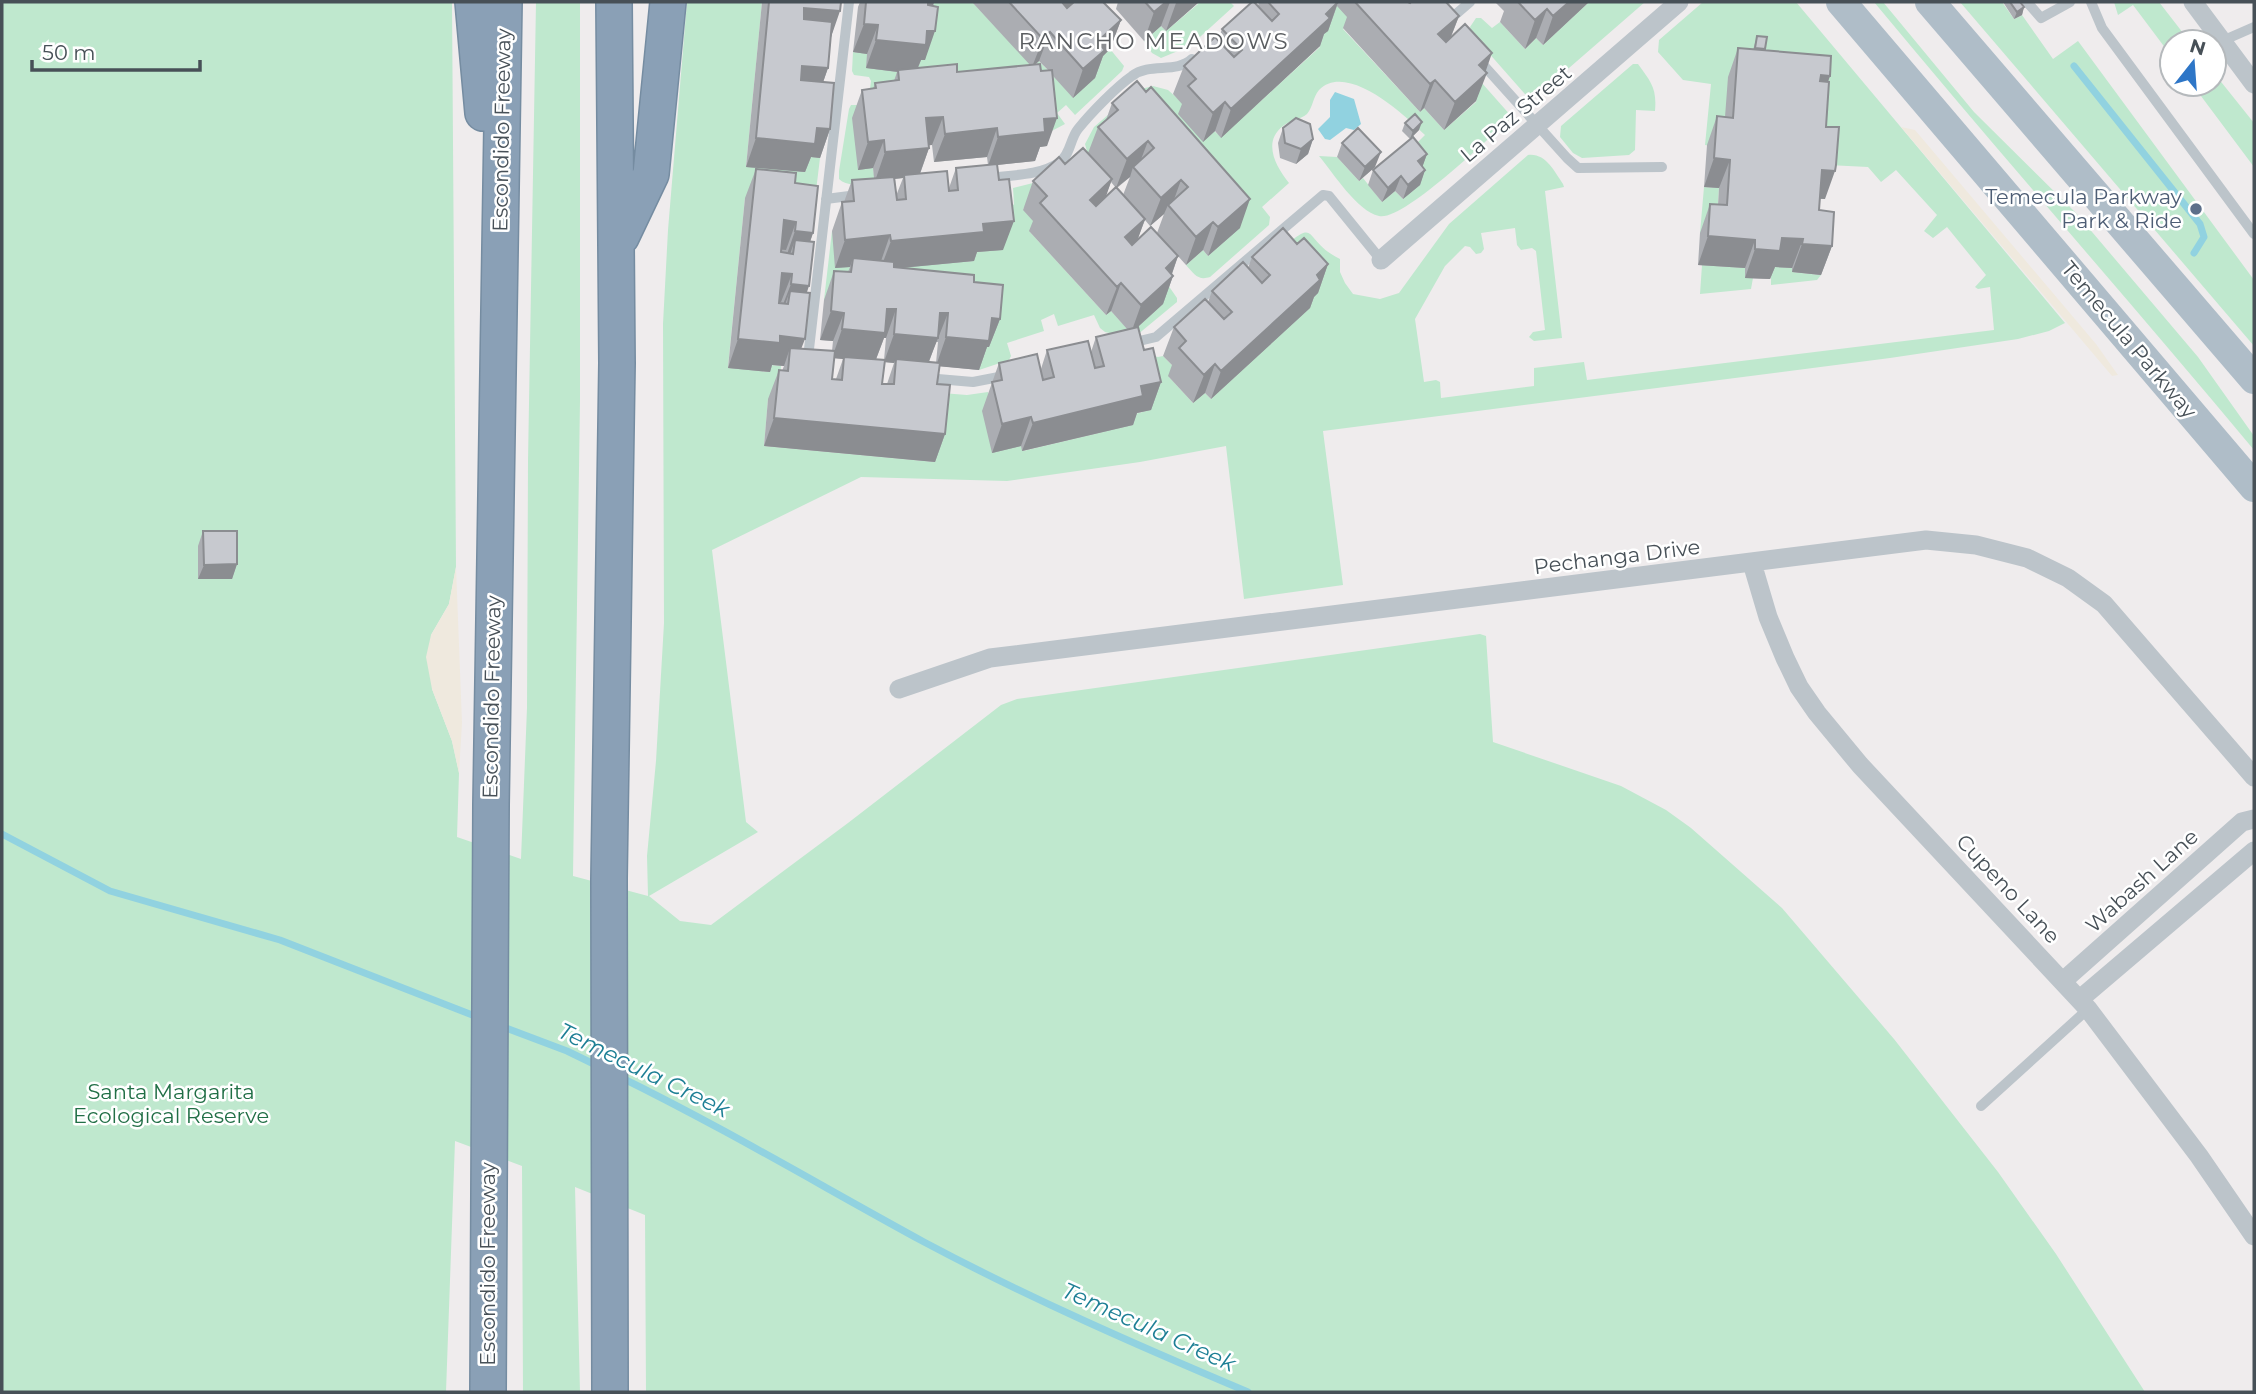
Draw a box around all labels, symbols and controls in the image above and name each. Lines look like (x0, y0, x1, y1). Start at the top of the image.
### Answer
street label: Escondido Freeway (487, 27, 516, 232)
district label: RANCHO MEADOWS (1018, 27, 1290, 55)
scale bar (32, 28, 200, 72)
north arrow (2158, 28, 2228, 98)
text: N (2187, 34, 2209, 60)
text: 50 m (42, 40, 96, 65)
street label: La Paz Street (1455, 60, 1576, 167)
place label: Temecula Parkway Park & Ride (1985, 184, 2183, 233)
marker: Temecula Parkway Park & Ride (2188, 201, 2204, 217)
street label: Temecula Parkway (2057, 256, 2203, 424)
street label: Pechanga Drive (1532, 534, 1701, 579)
street label: Escondido Freeway (477, 594, 506, 799)
street label: Wabash Lane (2080, 824, 2203, 938)
street label: Cupeno Lane (1951, 829, 2065, 948)
water label: Temecula Creek (554, 1016, 735, 1124)
park label: Santa Margarita Ecological Reserve (73, 1079, 269, 1128)
street label: Escondido Freeway (475, 1162, 500, 1366)
water label: Temecula Creek (1058, 1276, 1241, 1378)

